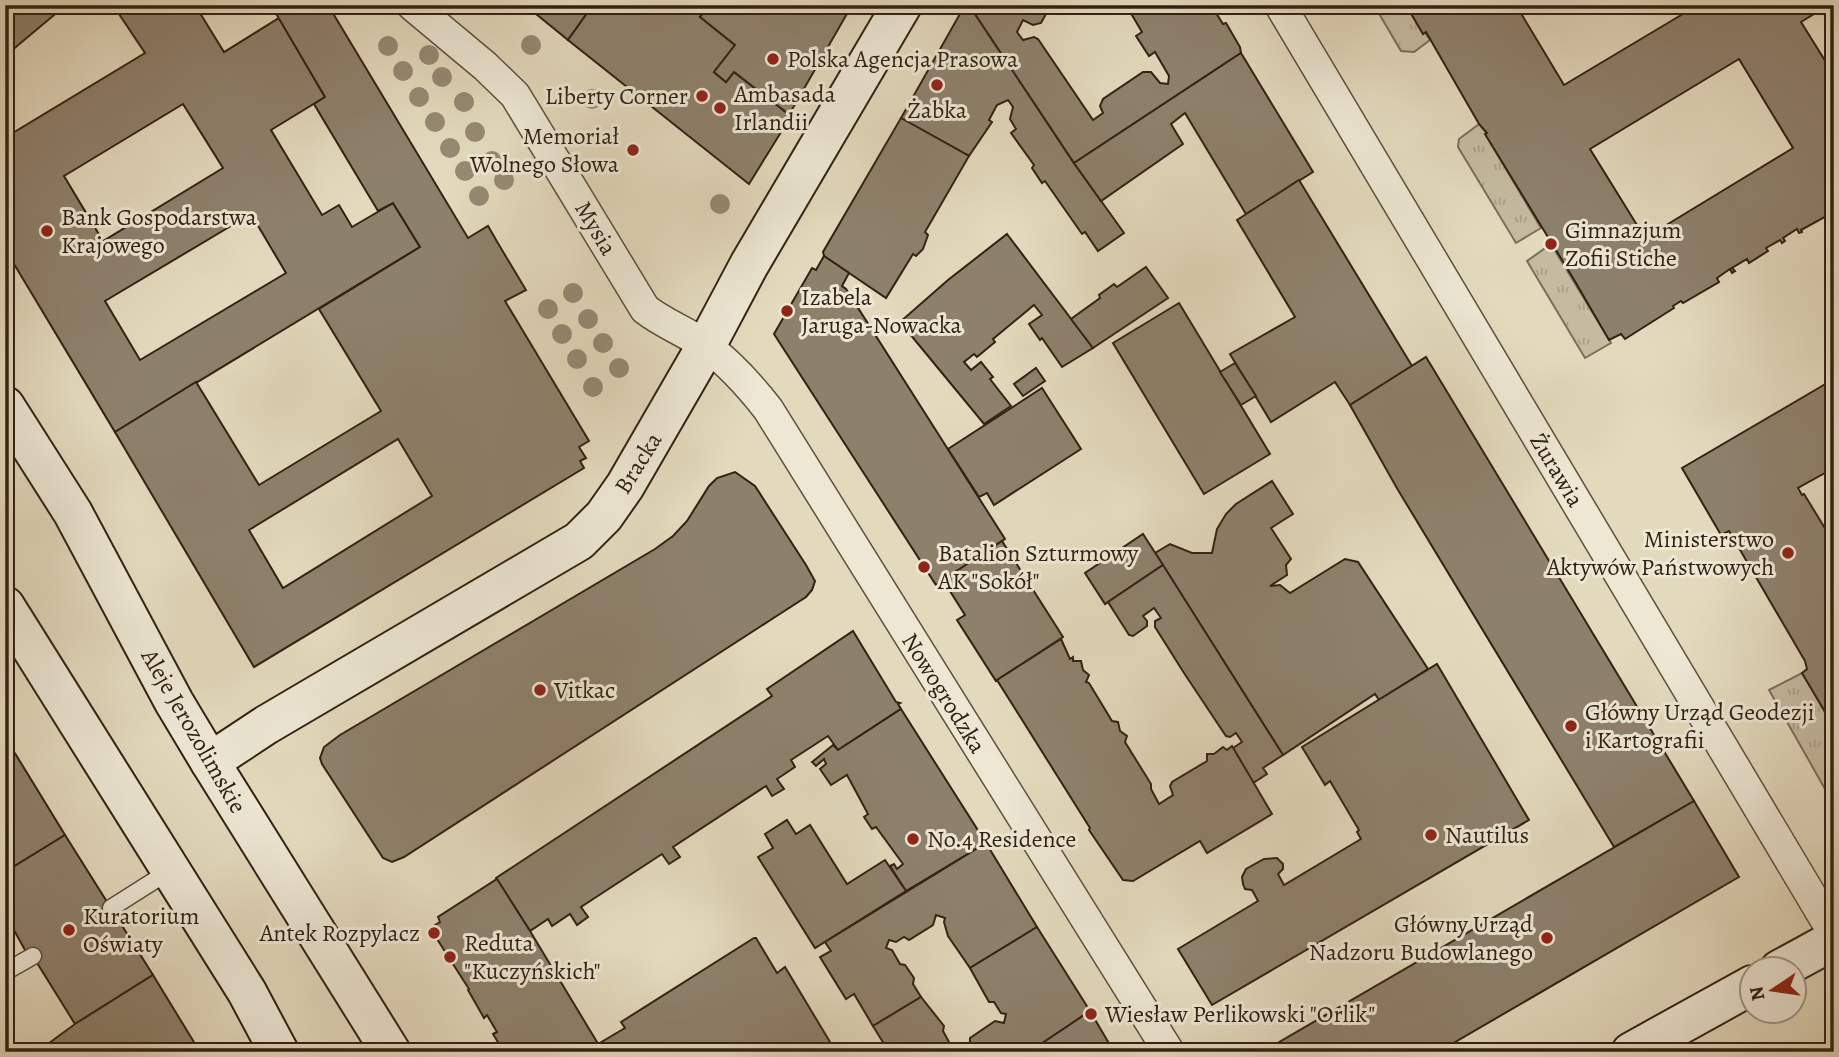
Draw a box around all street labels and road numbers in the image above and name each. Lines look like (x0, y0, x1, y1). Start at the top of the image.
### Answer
street label: Mysia (567, 195, 625, 262)
street label: Bracka (607, 425, 670, 500)
street label: Żurawia (1522, 427, 1592, 514)
street label: Nowogrodzka (894, 627, 994, 760)
street label: Aleje Jerozolimskie (133, 642, 254, 819)

